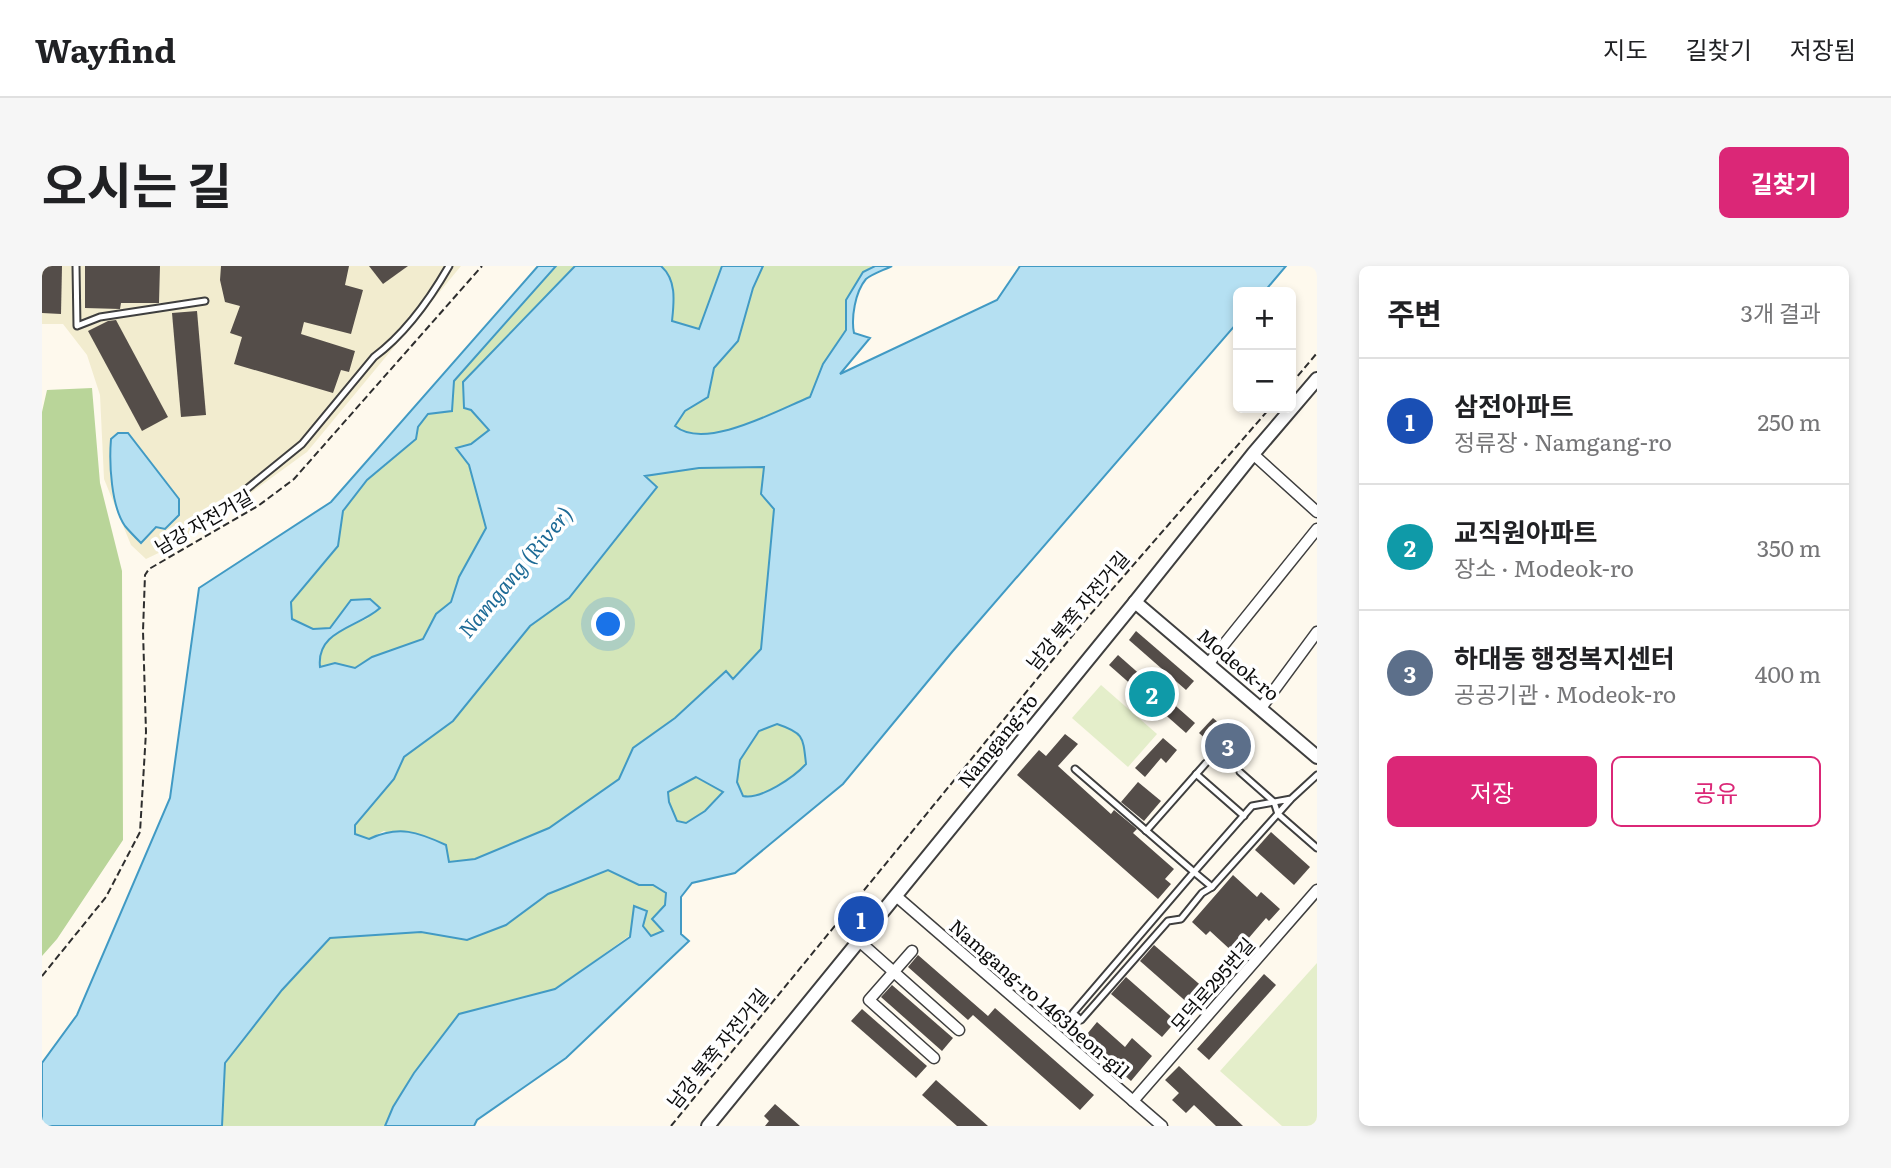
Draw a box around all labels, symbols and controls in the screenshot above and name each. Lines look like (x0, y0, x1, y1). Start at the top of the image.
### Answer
text: Wayfind (35, 24, 176, 73)
text: 지도 (1603, 31, 1648, 66)
text: 길찾기 (1686, 31, 1752, 66)
text: 저장됨 (1790, 31, 1856, 66)
text: 오시는 길 (42, 146, 232, 219)
button: 길찾기 (1719, 147, 1849, 218)
map controls (1233, 287, 1296, 413)
button: + (1233, 287, 1296, 350)
text: 주변 (1387, 290, 1442, 334)
text: 3개 결과 (1740, 295, 1821, 329)
button: − (1233, 350, 1296, 413)
text: 삼전아파트 (1454, 385, 1574, 424)
text: 1 (1405, 404, 1415, 438)
text: 250 m (1757, 404, 1821, 438)
text: 정류장 · Namgang-ro (1454, 424, 1672, 458)
street label: 남강 자전거길 (149, 482, 257, 560)
water label: Namgang (River) (450, 499, 578, 643)
text: 교직원아파트 (1454, 511, 1598, 550)
text: 2 (1404, 530, 1416, 564)
text: 350 m (1757, 530, 1821, 564)
street label: 남강 북쪽 자전거길 (1019, 545, 1135, 675)
text: 장소 · Modeok-ro (1454, 550, 1634, 584)
your location (591, 607, 625, 641)
street label: Modeok-ro (1192, 621, 1286, 707)
text: 하대동 행정복지센터 (1454, 637, 1674, 676)
text: 3 (1404, 656, 1416, 690)
text: 400 m (1755, 656, 1821, 690)
pin: 2 (1129, 668, 1175, 720)
text: 공공기관 · Modeok-ro (1454, 676, 1676, 710)
street label: Namgang-ro (950, 687, 1044, 793)
pin: 3 (1205, 720, 1251, 772)
button: 저장 (1387, 756, 1597, 827)
button: 공유 (1611, 756, 1821, 827)
pin: 1 (838, 893, 884, 945)
street label: Namgang-ro 1463beon-gil (944, 912, 1136, 1084)
street label: 모덕로295번길 (1163, 931, 1261, 1037)
street label: 남강 북쪽 자전거길 (660, 982, 774, 1114)

